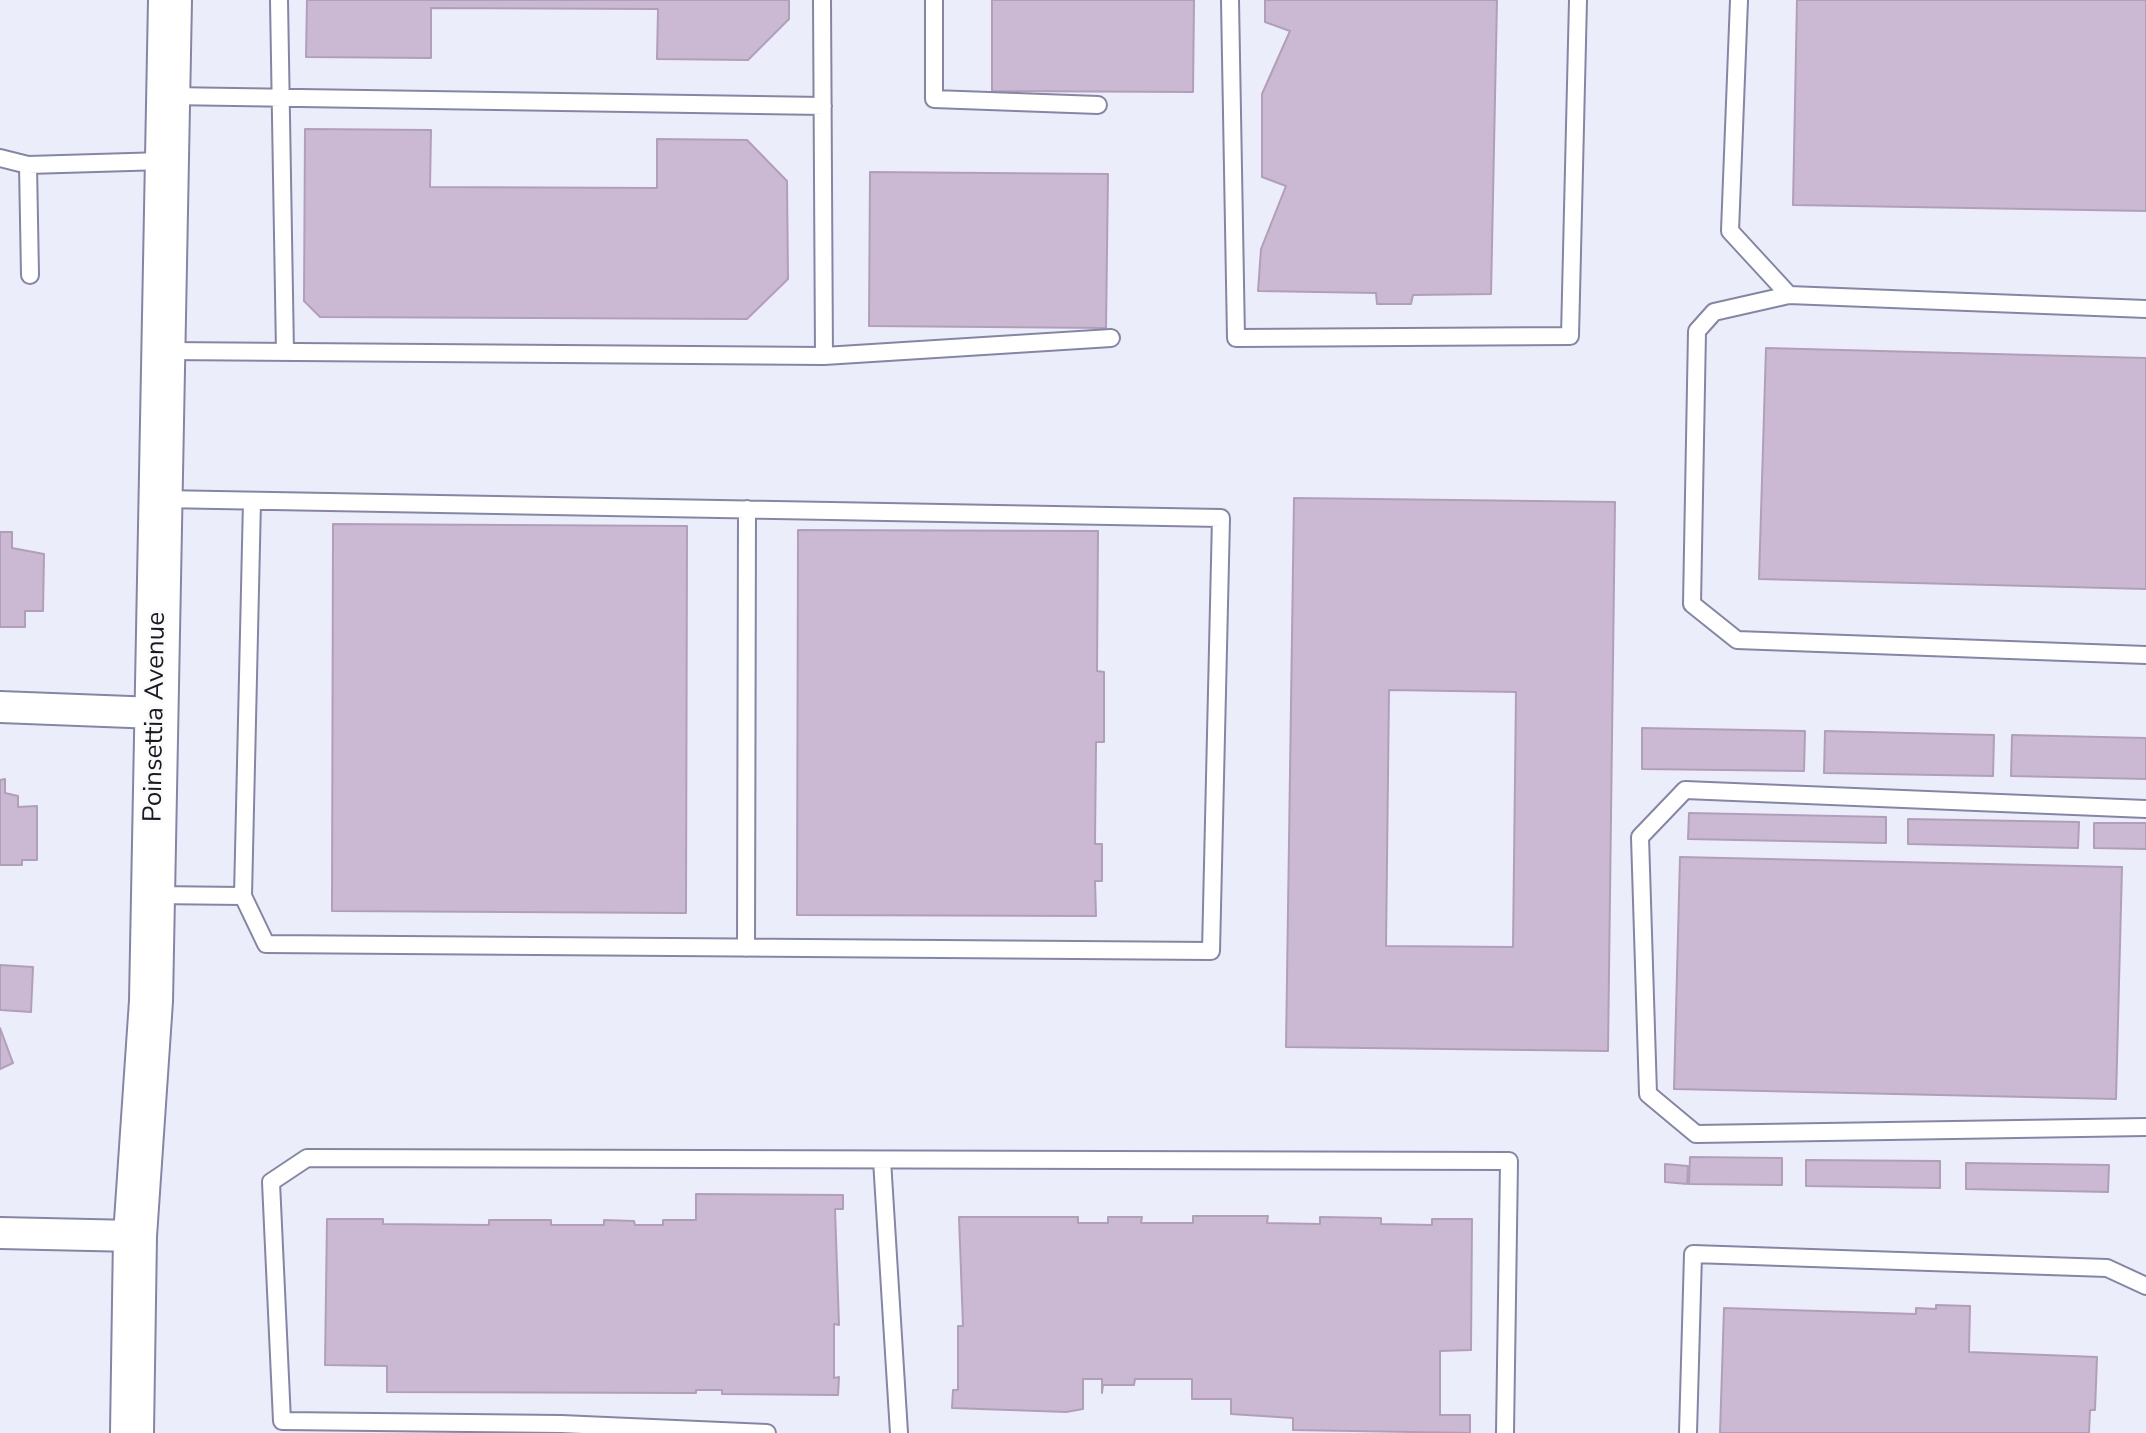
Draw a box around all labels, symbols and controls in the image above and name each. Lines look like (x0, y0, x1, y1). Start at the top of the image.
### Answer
street label: Poinsettia Avenue (139, 612, 173, 822)

